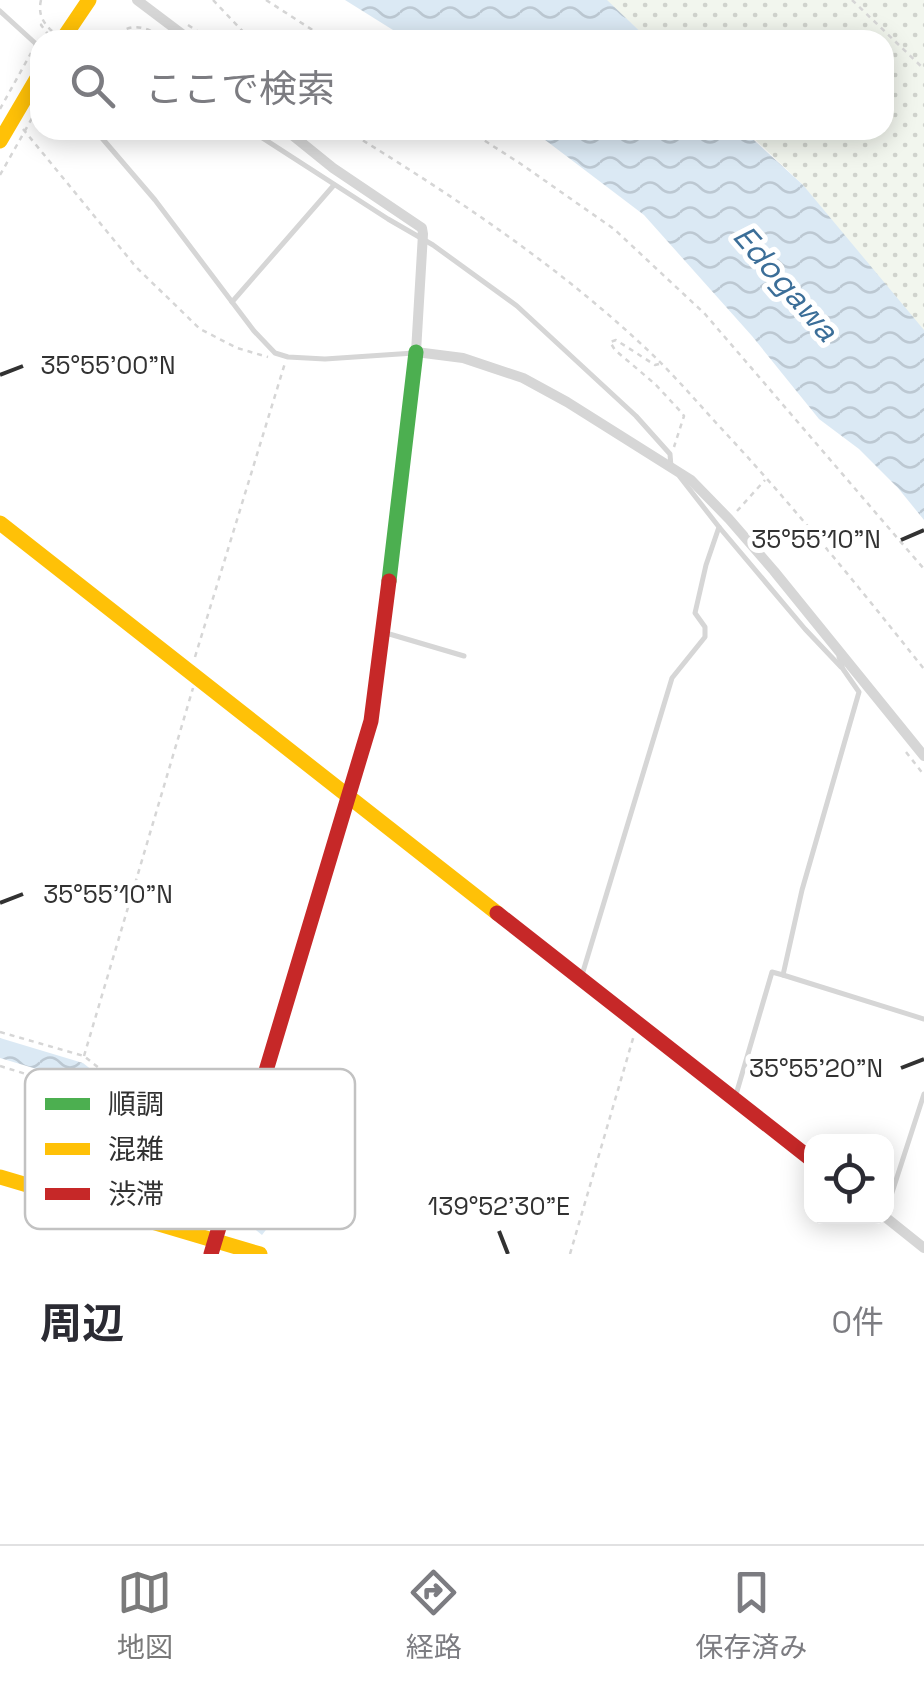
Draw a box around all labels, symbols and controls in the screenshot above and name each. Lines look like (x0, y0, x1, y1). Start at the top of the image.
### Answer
search box (30, 30, 894, 140)
icon: search (65, 58, 120, 113)
text: ここで検索 (145, 65, 335, 113)
water label: Edogawa (725, 217, 848, 350)
text: 35°55'00"N (40, 349, 176, 381)
text: 35°55'10"N (751, 523, 881, 555)
text: 35°55'10"N (43, 878, 173, 910)
text: 35°55'20"N (749, 1052, 883, 1084)
legend (25, 1069, 355, 1229)
text: 順調 (108, 1086, 164, 1122)
text: 混雑 (108, 1131, 164, 1167)
map controls (804, 1134, 894, 1224)
button: locate (804, 1134, 894, 1224)
text: 渋滞 (108, 1176, 164, 1212)
text: 139°52'30"E (428, 1190, 570, 1222)
text: 周辺 (40, 1297, 124, 1350)
text: 0件 (831, 1302, 884, 1342)
tab: 地図 (117, 1565, 173, 1665)
tab: 経路 (406, 1565, 462, 1665)
tab: 保存済み (695, 1565, 807, 1665)

